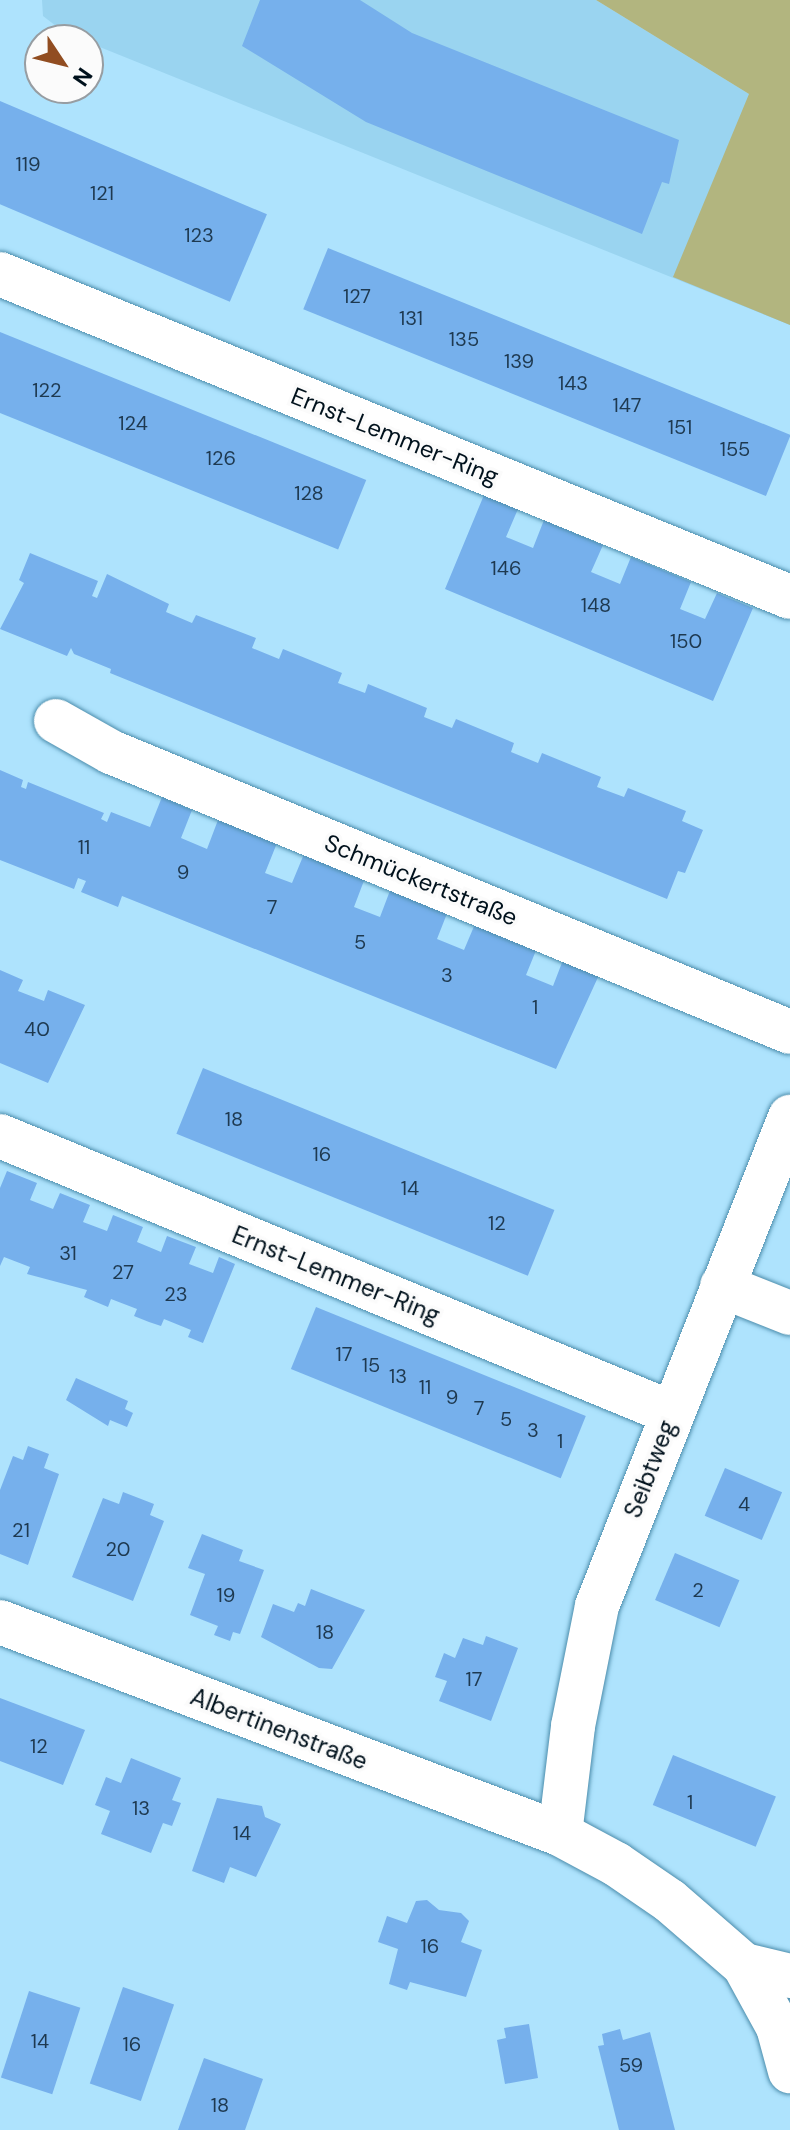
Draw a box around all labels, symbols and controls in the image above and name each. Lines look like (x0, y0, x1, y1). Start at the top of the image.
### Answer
north arrow (24, 24, 104, 104)
text: N (66, 62, 99, 92)
house number: 119 (15, 152, 41, 176)
house number: 121 (90, 181, 114, 205)
house number: 123 (184, 223, 214, 247)
house number: 127 (343, 284, 371, 308)
house number: 131 (399, 306, 423, 330)
house number: 135 (449, 327, 479, 351)
house number: 139 (504, 349, 534, 373)
house number: 143 (558, 371, 588, 395)
house number: 122 (32, 378, 62, 402)
street label: Ernst-Lemmer-Ring (287, 381, 503, 491)
house number: 147 (612, 393, 642, 417)
house number: 124 (118, 411, 148, 435)
house number: 151 (668, 415, 692, 439)
house number: 155 (720, 437, 750, 461)
house number: 126 (206, 446, 236, 470)
house number: 128 (294, 481, 324, 505)
house number: 146 (491, 556, 521, 580)
house number: 148 (581, 593, 611, 617)
house number: 150 (670, 629, 702, 653)
street label: Schmückertstraße (320, 828, 522, 932)
house number: 11 (78, 835, 90, 859)
house number: 9 (177, 860, 189, 884)
house number: 7 (267, 895, 277, 919)
house number: 5 (354, 930, 366, 954)
house number: 3 (441, 963, 453, 987)
house number: 1 (532, 995, 538, 1019)
house number: 40 (24, 1017, 50, 1041)
house number: 18 (225, 1107, 243, 1131)
house number: 16 (313, 1142, 331, 1166)
house number: 14 (401, 1176, 419, 1200)
house number: 12 (488, 1211, 506, 1235)
street label: Ernst-Lemmer-Ring (228, 1220, 444, 1330)
house number: 31 (59, 1241, 77, 1265)
house number: 27 (112, 1260, 134, 1284)
house number: 23 (164, 1282, 188, 1306)
house number: 17 (336, 1342, 352, 1366)
house number: 15 (362, 1353, 380, 1377)
house number: 13 (389, 1364, 407, 1388)
house number: 11 (419, 1375, 431, 1399)
house number: 9 (446, 1385, 458, 1409)
house number: 7 (474, 1396, 484, 1420)
house number: 5 (500, 1407, 512, 1431)
street label: Seibtweg (618, 1416, 682, 1522)
house number: 3 (527, 1418, 539, 1442)
house number: 1 (557, 1429, 563, 1453)
house number: 4 (738, 1492, 750, 1516)
house number: 21 (12, 1518, 30, 1542)
house number: 20 (106, 1537, 130, 1561)
house number: 2 (692, 1578, 704, 1602)
house number: 19 (217, 1583, 235, 1607)
house number: 18 (316, 1620, 334, 1644)
house number: 17 (466, 1667, 482, 1691)
street label: Albertinenstraße (186, 1682, 372, 1776)
house number: 12 (30, 1734, 48, 1758)
house number: 1 (687, 1790, 693, 1814)
house number: 13 (132, 1796, 150, 1820)
house number: 14 (233, 1821, 251, 1845)
house number: 16 (421, 1934, 439, 1958)
house number: 14 (31, 2029, 49, 2053)
house number: 16 (123, 2032, 141, 2056)
house number: 59 (619, 2053, 643, 2077)
house number: 18 (211, 2093, 229, 2117)

